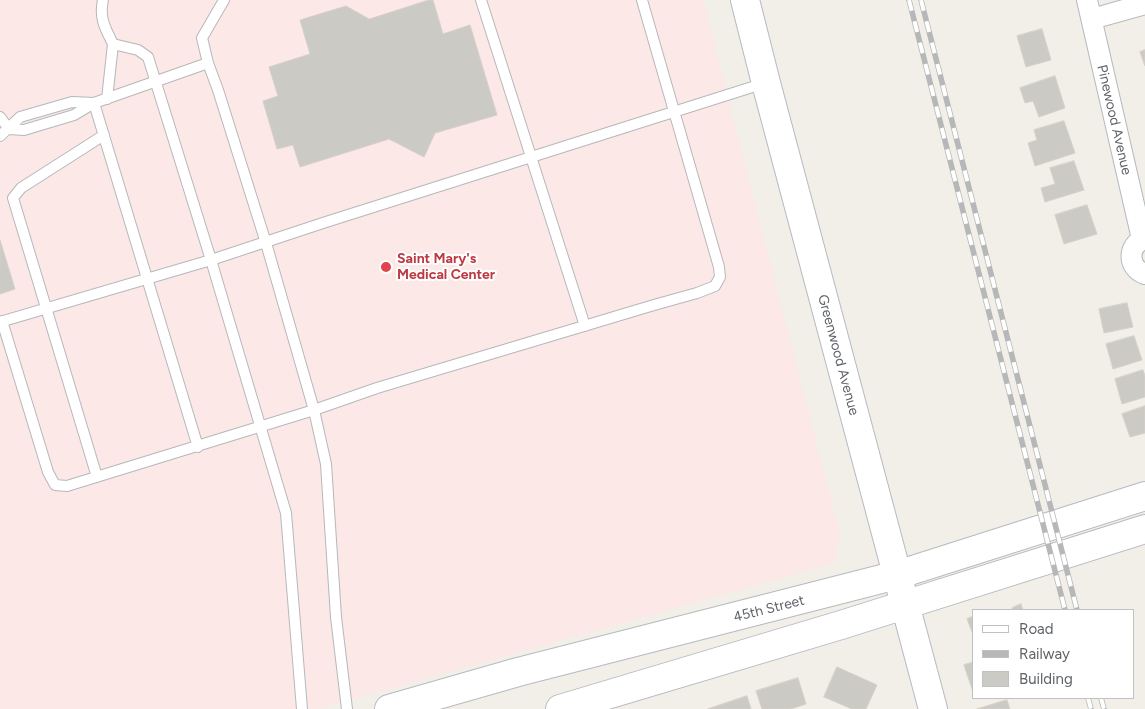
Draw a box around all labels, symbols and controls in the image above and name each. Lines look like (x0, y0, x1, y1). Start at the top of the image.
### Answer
street label: Pinewood Avenue (1093, 63, 1135, 177)
place label: Saint Mary's Medical Center (397, 251, 495, 284)
marker: Saint Mary's Medical Center (379, 260, 393, 274)
street label: Greenwood Avenue (814, 293, 862, 417)
street label: 45th Street (732, 592, 806, 626)
legend (972, 609, 1135, 699)
text: Road (1019, 620, 1054, 638)
text: Railway (1019, 645, 1070, 663)
text: Building (1019, 670, 1073, 688)

